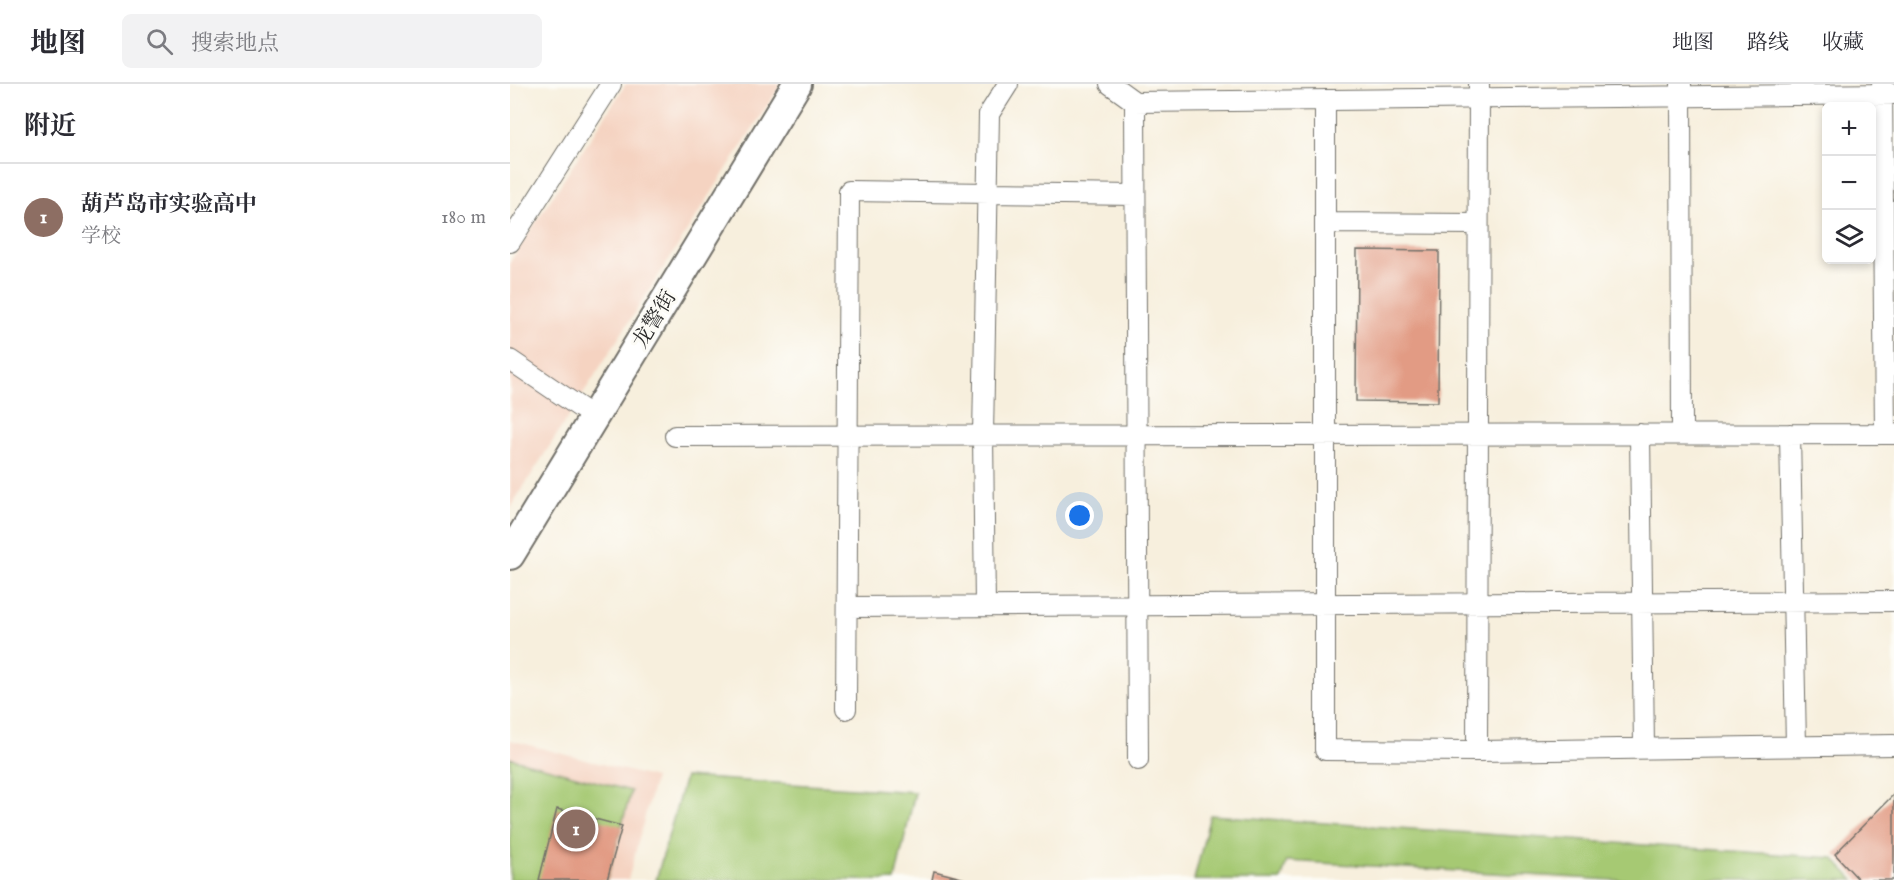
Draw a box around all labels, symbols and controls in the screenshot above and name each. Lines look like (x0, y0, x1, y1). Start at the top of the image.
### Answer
search box (122, 14, 542, 68)
icon: search (143, 25, 176, 58)
text: 地图 (30, 27, 86, 62)
text: 搜索地点 (191, 30, 279, 58)
text: 地图 (1672, 30, 1714, 57)
text: 路线 (1747, 30, 1789, 57)
text: 收藏 (1822, 30, 1864, 57)
map controls (1822, 102, 1876, 264)
button: + (1822, 102, 1876, 156)
text: 附近 (24, 110, 76, 143)
button: − (1822, 156, 1876, 210)
text: 葫芦岛市实验高中 (81, 191, 257, 219)
text: 1 (40, 205, 47, 230)
text: 180 m (441, 205, 486, 230)
button: layers (1822, 210, 1876, 264)
text: 学校 (81, 224, 121, 249)
street label: 龙警街 (627, 286, 683, 354)
your location (1065, 501, 1094, 530)
pin: 1 (556, 806, 596, 852)

